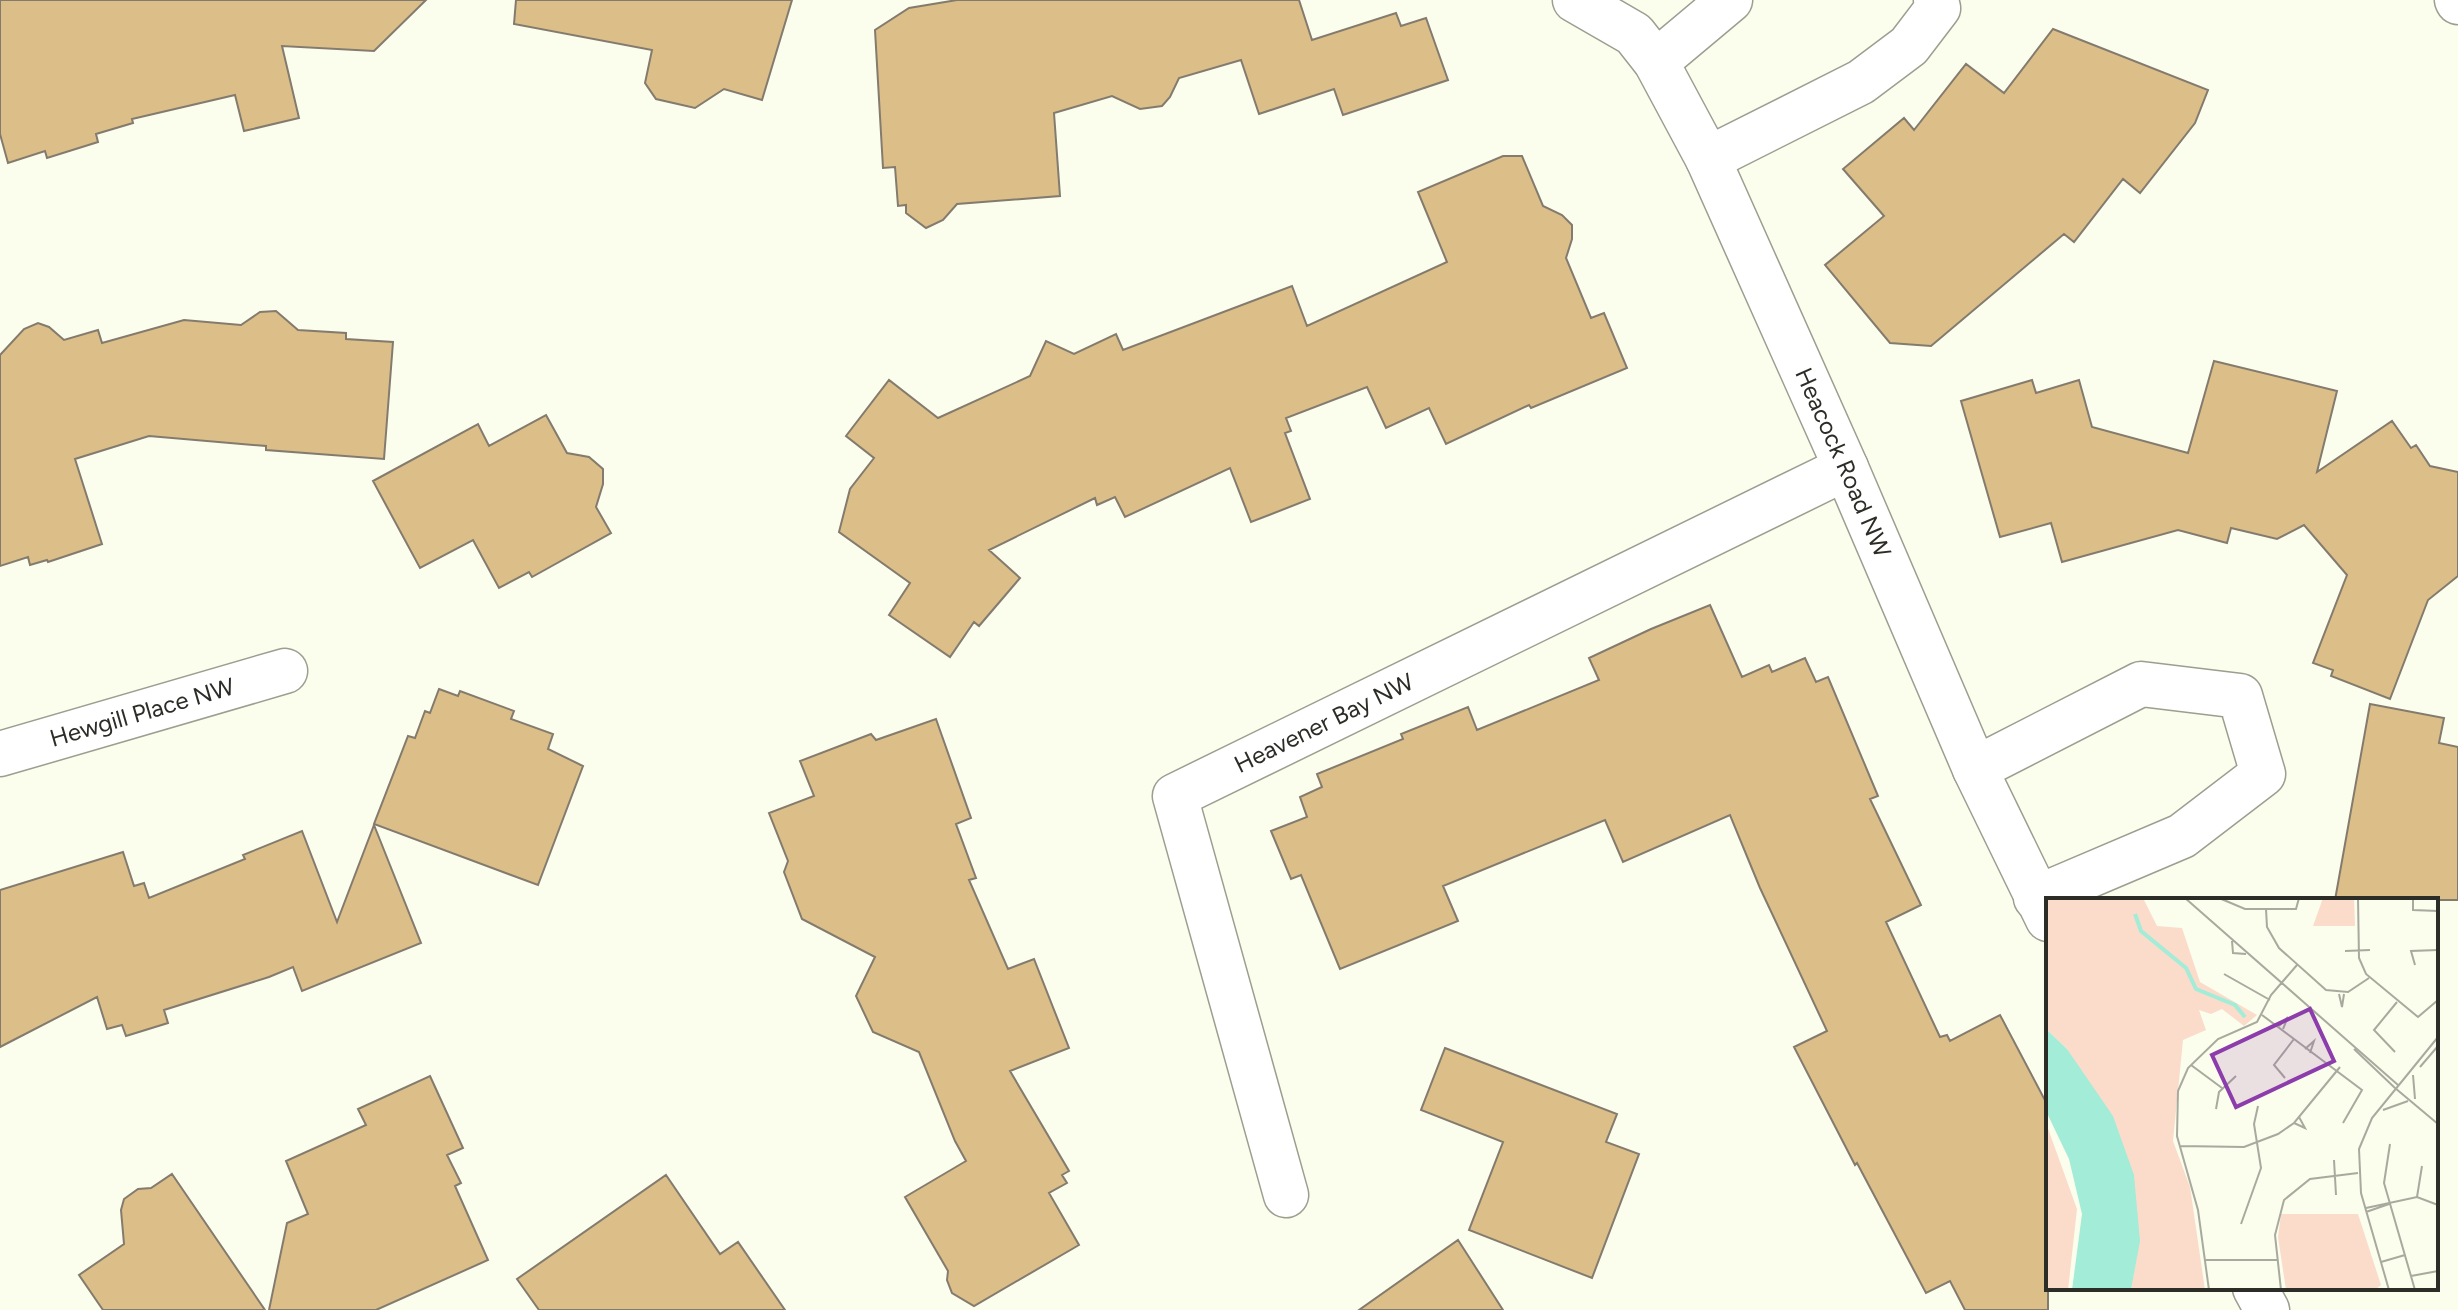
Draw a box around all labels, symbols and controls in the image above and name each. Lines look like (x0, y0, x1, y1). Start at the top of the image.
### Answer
street label: Heacock Road NW (1789, 363, 1897, 561)
street label: Heavener Bay NW (1229, 667, 1418, 779)
street label: Hewgill Place NW (46, 672, 238, 753)
inset map (2046, 898, 2438, 1290)

